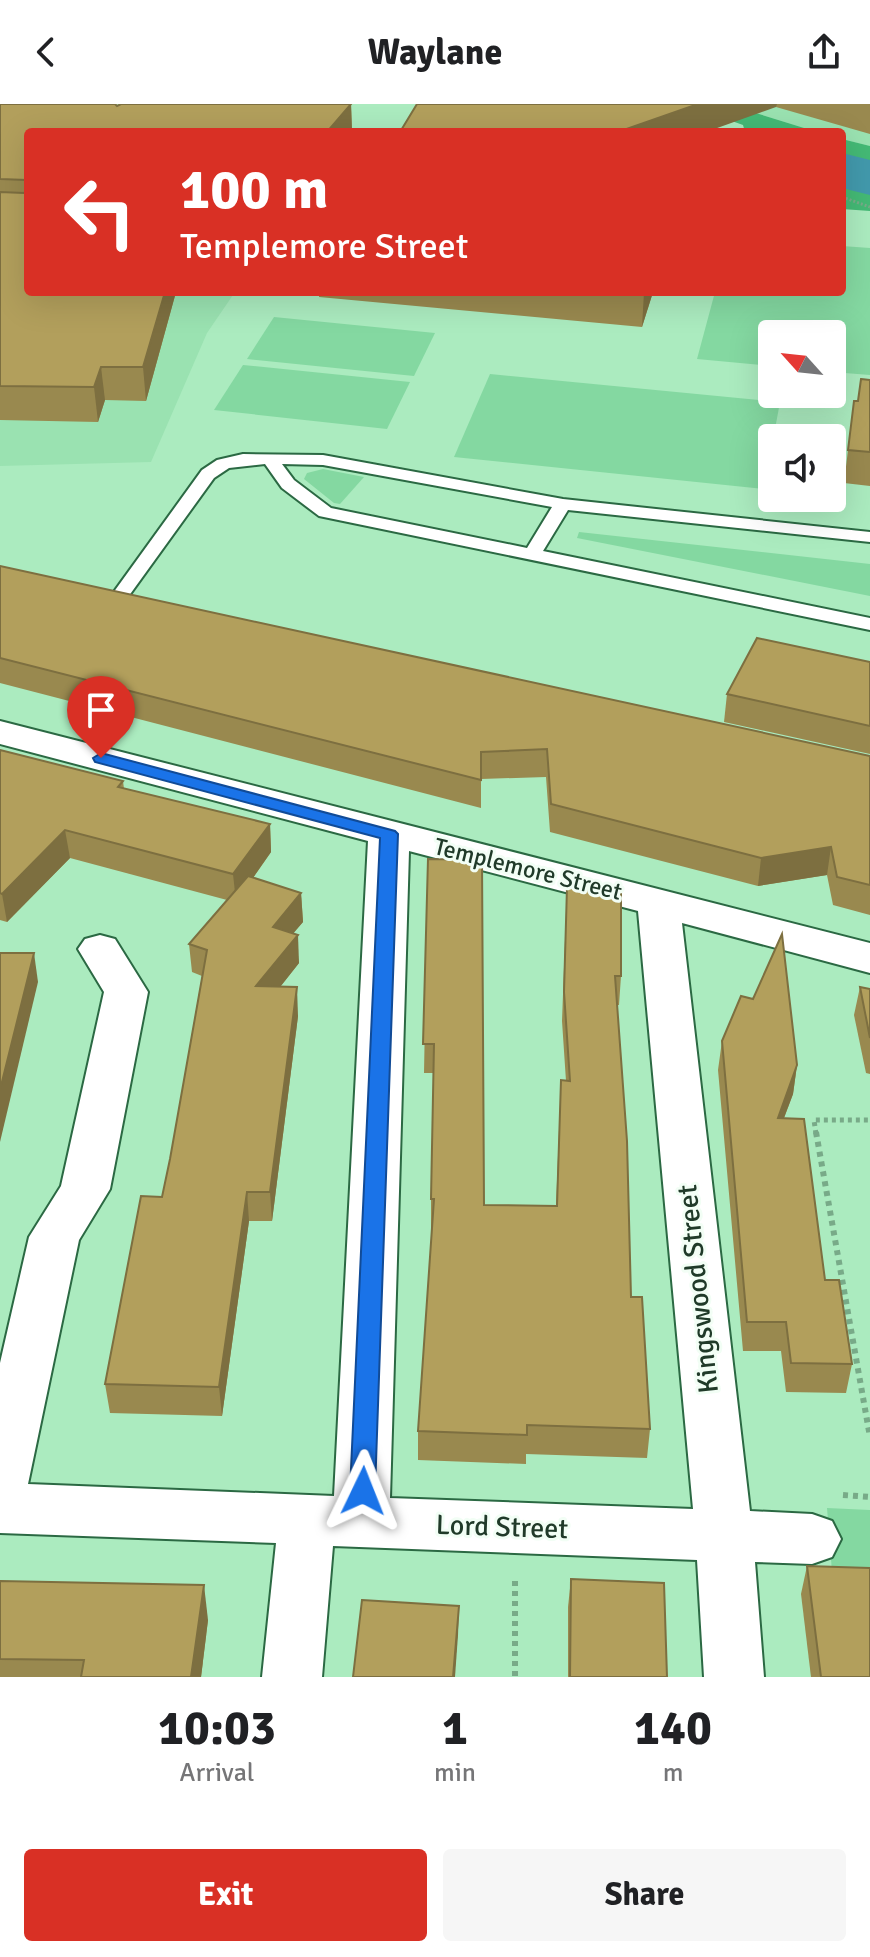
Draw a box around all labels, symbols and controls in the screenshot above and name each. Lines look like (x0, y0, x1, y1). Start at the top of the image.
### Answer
icon: back (24, 30, 68, 74)
text: Waylane (368, 30, 502, 75)
icon: share (802, 30, 846, 74)
text: 100 m (180, 155, 328, 224)
icon: left (48, 160, 152, 264)
text: Templemore Street (180, 224, 468, 269)
north arrow (758, 320, 846, 408)
map controls (758, 320, 846, 512)
button: sound (758, 424, 846, 512)
pin (67, 676, 135, 758)
icon: arrive (79, 688, 123, 732)
street label: Templemore Street (431, 831, 625, 907)
street label: Kingswood Street (670, 1183, 726, 1395)
position arrow (321, 1449, 405, 1533)
street label: Lord Street (435, 1508, 569, 1546)
text: 10:03 (158, 1699, 276, 1758)
text: 1 (442, 1699, 468, 1758)
text: 140 (634, 1699, 712, 1758)
text: Arrival (180, 1757, 254, 1789)
text: min (434, 1757, 476, 1789)
text: m (663, 1757, 683, 1789)
button: Exit (24, 1849, 427, 1941)
button: Share (443, 1849, 846, 1941)

